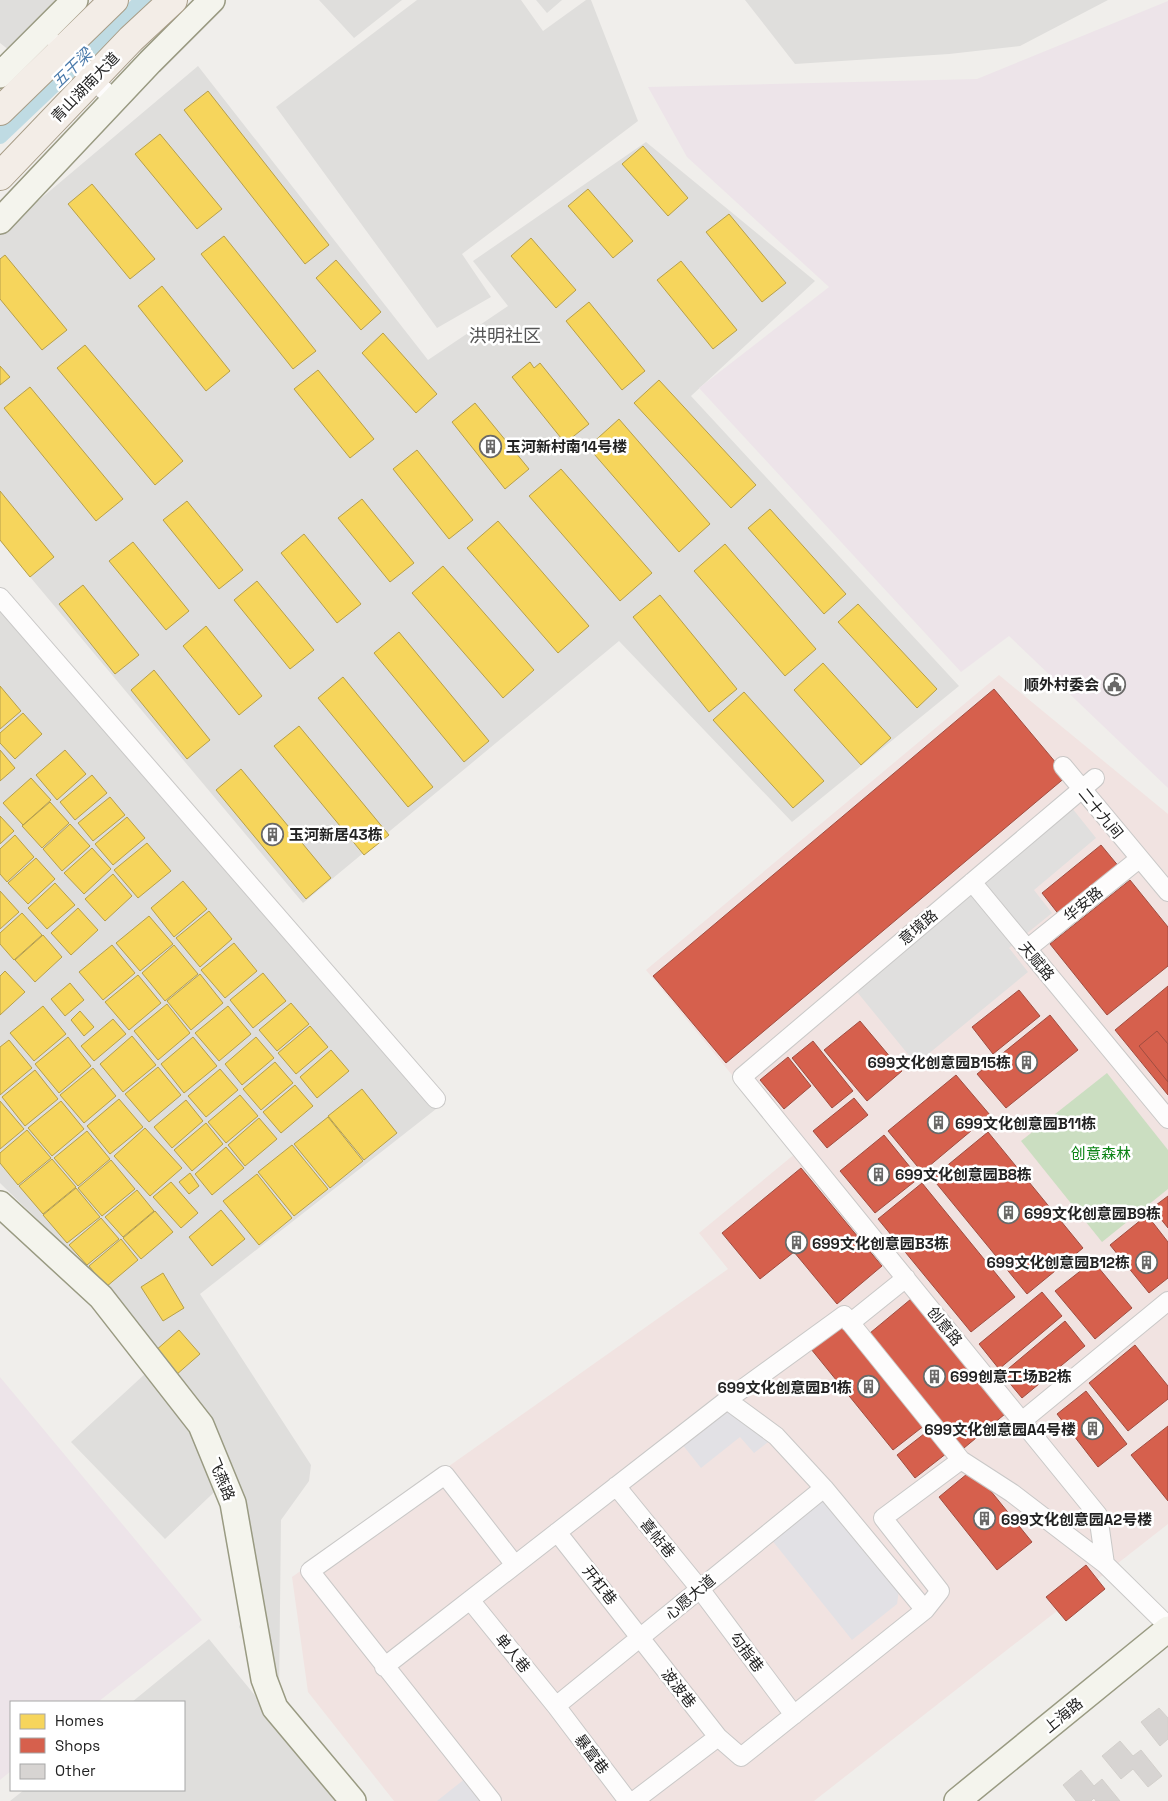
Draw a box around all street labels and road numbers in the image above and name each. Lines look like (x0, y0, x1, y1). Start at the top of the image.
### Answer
street label: 青山湖南大道 (47, 48, 123, 126)
street label: 二十九间 (1075, 784, 1127, 842)
street label: 华安路 (1060, 882, 1106, 926)
street label: 意境路 (895, 905, 941, 949)
street label: 天赋路 (1015, 938, 1059, 984)
street label: 创意路 (923, 1303, 967, 1349)
street label: 飞燕路 (205, 1455, 239, 1503)
street label: 喜帖巷 (636, 1515, 680, 1561)
street label: 开杠巷 (579, 1561, 621, 1609)
street label: 心愿大道 (661, 1570, 719, 1624)
street label: 勾指巷 (726, 1628, 768, 1676)
street label: 单人巷 (491, 1630, 535, 1676)
street label: 波波巷 (658, 1664, 700, 1712)
street label: 上海路 (1040, 1693, 1086, 1737)
street label: 暴富巷 (571, 1730, 613, 1778)

